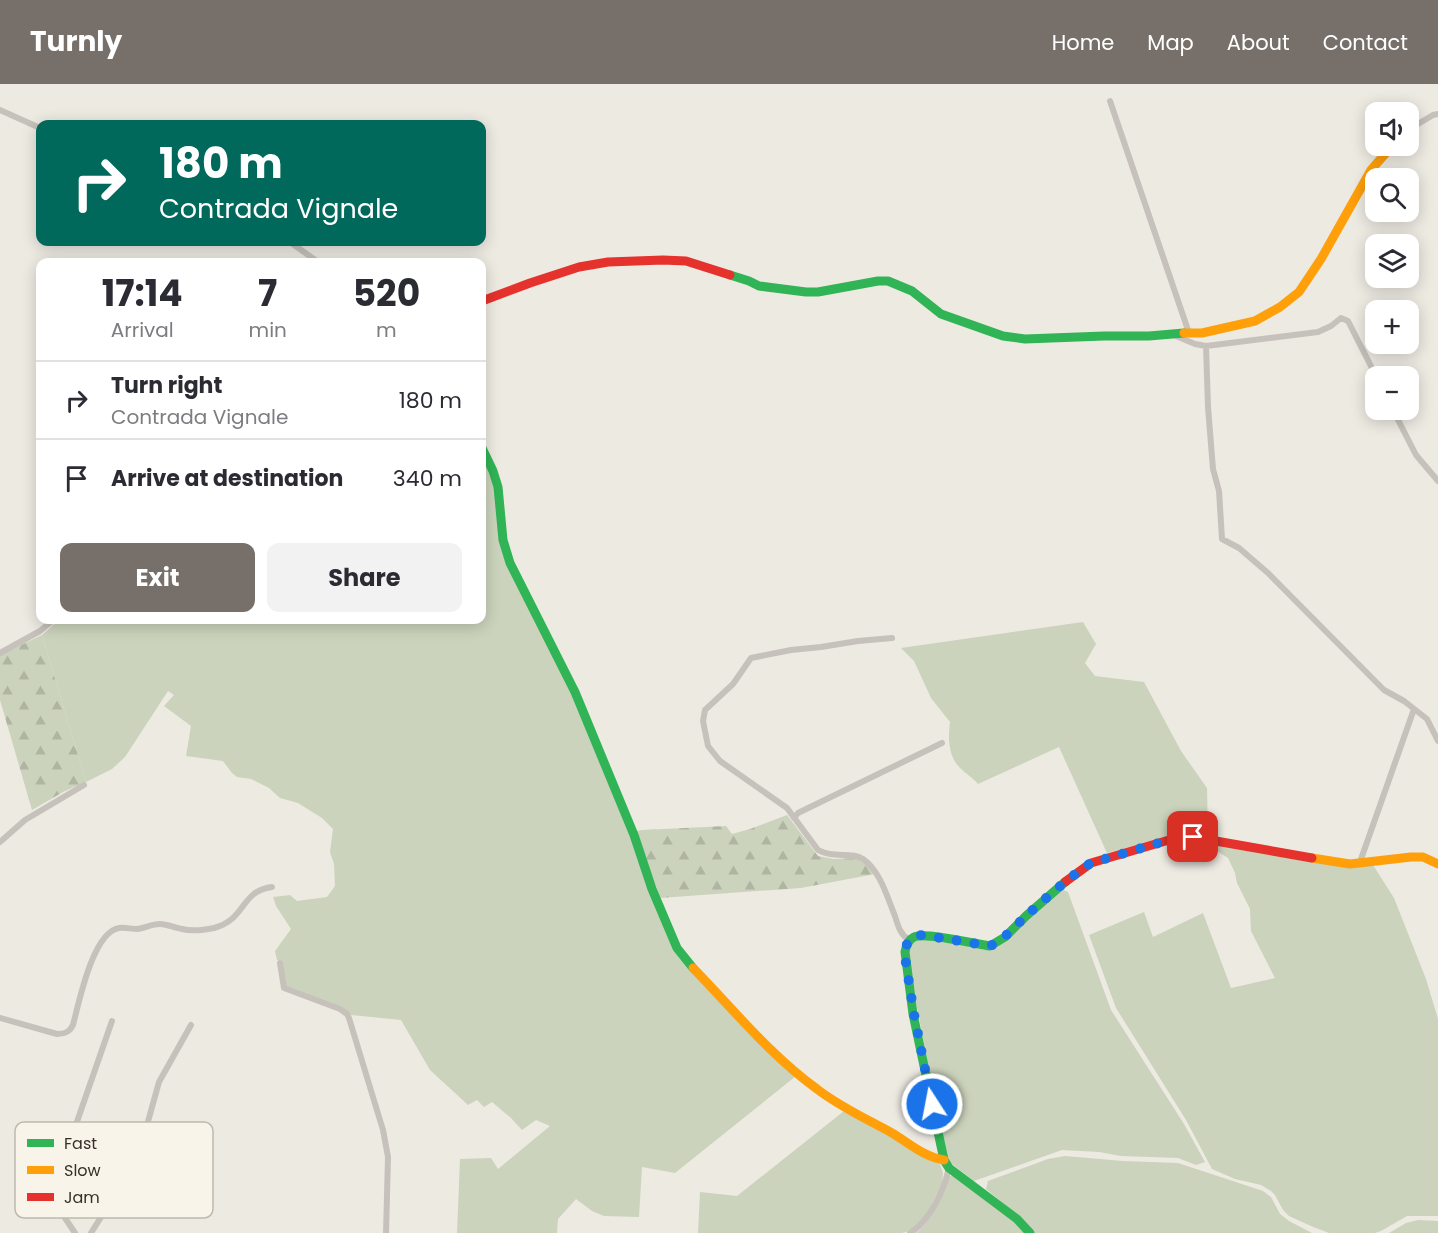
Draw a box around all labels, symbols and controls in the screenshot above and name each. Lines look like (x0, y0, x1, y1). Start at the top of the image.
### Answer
text: Turnly (30, 22, 122, 61)
text: Home (1052, 28, 1114, 57)
text: Map (1147, 28, 1194, 57)
text: About (1227, 28, 1290, 57)
text: Contact (1323, 28, 1408, 57)
map controls (1365, 102, 1419, 420)
button: sound (1365, 102, 1419, 156)
text: 180 m (159, 134, 283, 193)
icon: right (60, 144, 138, 222)
button: search (1365, 168, 1419, 222)
text: Contrada Vignale (159, 190, 398, 227)
button: layers (1365, 234, 1419, 288)
text: 17:14 (102, 268, 183, 319)
text: 7 (258, 268, 277, 319)
text: 520 (353, 268, 420, 319)
button: + (1365, 300, 1419, 354)
text: Arrival (111, 316, 174, 344)
text: min (249, 316, 287, 344)
text: m (376, 316, 397, 344)
button: − (1365, 366, 1419, 420)
text: Turn right (111, 370, 222, 401)
icon: right (60, 384, 93, 417)
text: 180 m (399, 385, 462, 416)
text: Contrada Vignale (111, 403, 288, 431)
icon: arrive (60, 462, 93, 495)
text: Arrive at destination (111, 463, 343, 494)
text: 340 m (393, 463, 462, 494)
button: Exit (60, 543, 255, 612)
button: Share (267, 543, 462, 612)
pin (1167, 811, 1218, 862)
icon: arrive (1176, 820, 1209, 853)
position arrow (900, 1072, 964, 1136)
legend (15, 1122, 213, 1218)
text: Fast (64, 1132, 97, 1155)
text: Slow (64, 1159, 101, 1182)
text: Jam (64, 1186, 100, 1209)

